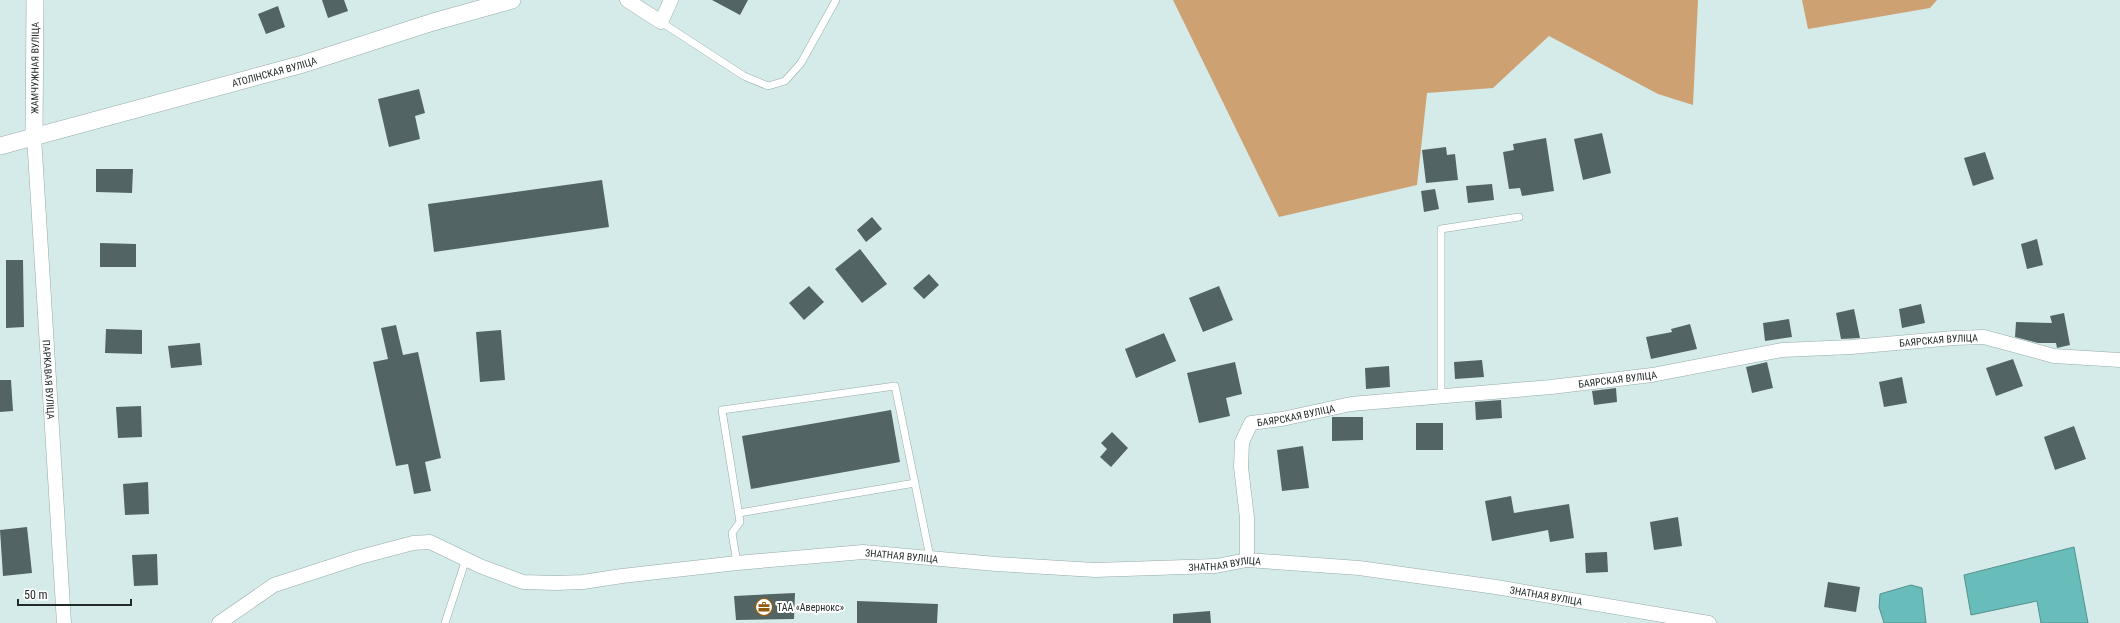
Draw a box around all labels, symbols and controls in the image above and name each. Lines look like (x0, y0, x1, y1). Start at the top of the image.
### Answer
street label: ЖАМЧУЖНАЯ ВУЛІЦА (29, 22, 41, 114)
street label: АТОЛІНСКАЯ ВУЛІЦА (231, 55, 318, 89)
street label: БАЯРСКАЯ ВУЛІЦА (1899, 332, 1978, 349)
street label: ПАРКАВАЯ ВУЛІЦА (41, 339, 56, 420)
street label: БАЯРСКАЯ ВУЛІЦА (1578, 369, 1658, 390)
street label: БАЯРСКАЯ ВУЛІЦА (1256, 403, 1336, 428)
street label: ЗНАТНАЯ ВУЛІЦА (865, 547, 939, 565)
street label: ЗНАТНАЯ ВУЛІЦА (1188, 555, 1262, 573)
scale bar (18, 581, 131, 607)
street label: ЗНАТНАЯ ВУЛІЦА (1509, 584, 1583, 608)
text: 50 m (24, 588, 48, 602)
office icon: ТАА «Авернокс» (754, 597, 774, 617)
place label: ТАА «Авернокс» (777, 602, 844, 613)

